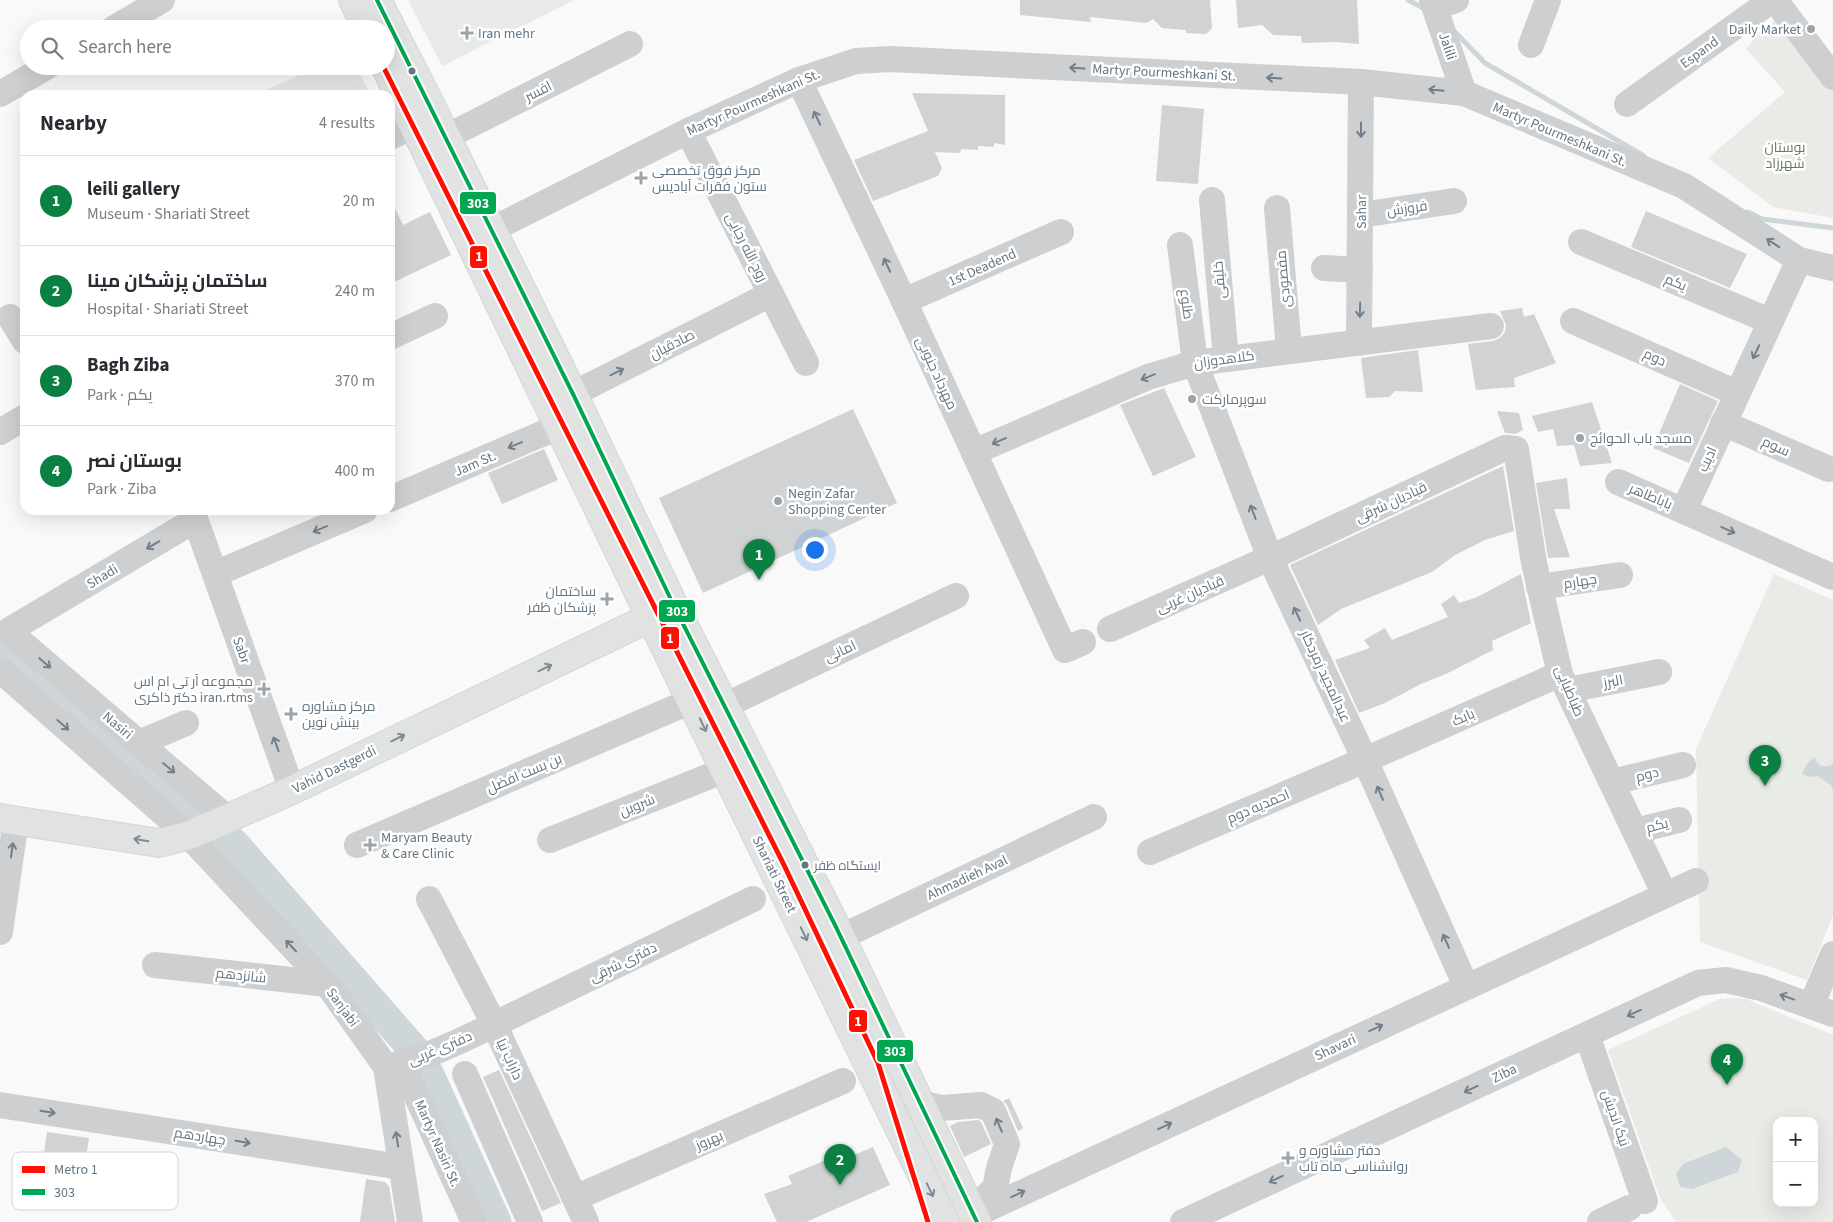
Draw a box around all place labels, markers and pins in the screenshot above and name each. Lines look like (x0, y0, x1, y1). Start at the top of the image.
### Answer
place label: Daily Market (1729, 20, 1801, 40)
marker: Daily Market (1805, 23, 1817, 35)
place label: Iran mehr (478, 24, 535, 44)
marker: Iran mehr (460, 26, 474, 40)
unlabelled marker (407, 66, 417, 76)
place label: مرکز فوق تخصصی ستون فقرات آبادیس (652, 161, 767, 197)
marker: مرکز فوق تخصصی ستون فقرات آبادیس (634, 171, 648, 185)
place label: سوپرمارکت (1202, 390, 1267, 410)
marker: سوپرمارکت (1186, 393, 1198, 405)
place label: مسجد باب الحوائج (1590, 429, 1692, 449)
marker: مسجد باب الحوائج (1574, 432, 1586, 444)
place label: Negin Zafar Shopping Center (788, 484, 886, 520)
marker: Negin Zafar Shopping Center (772, 495, 784, 507)
pin: 1 (743, 539, 775, 580)
place label: ساختمان پزشکان ظفر (526, 582, 596, 618)
marker: ساختمان پزشکان ظفر (600, 592, 614, 606)
place label: مجموعه آر تی ام اس دکتر ذاکری iran.rtms (134, 672, 253, 708)
marker: مجموعه آر تی ام اس دکتر ذاکری iran.rtms (257, 682, 271, 696)
place label: مرکز مشاوره بینش نوین (302, 697, 376, 733)
marker: مرکز مشاوره بینش نوین (284, 707, 298, 721)
pin: 3 (1749, 745, 1781, 786)
place label: Maryam Beauty & Care Clinic (381, 828, 473, 864)
marker: Maryam Beauty & Care Clinic (363, 838, 377, 852)
place label: ایستگاه ظفر (813, 857, 881, 875)
marker: ایستگاه ظفر (800, 860, 810, 870)
pin: 4 (1711, 1044, 1743, 1085)
place label: دفتر مشاوره و روانشناسی ماه تاب (1299, 1141, 1408, 1177)
pin: 2 (824, 1144, 856, 1185)
marker: دفتر مشاوره و روانشناسی ماه تاب (1281, 1151, 1295, 1165)

